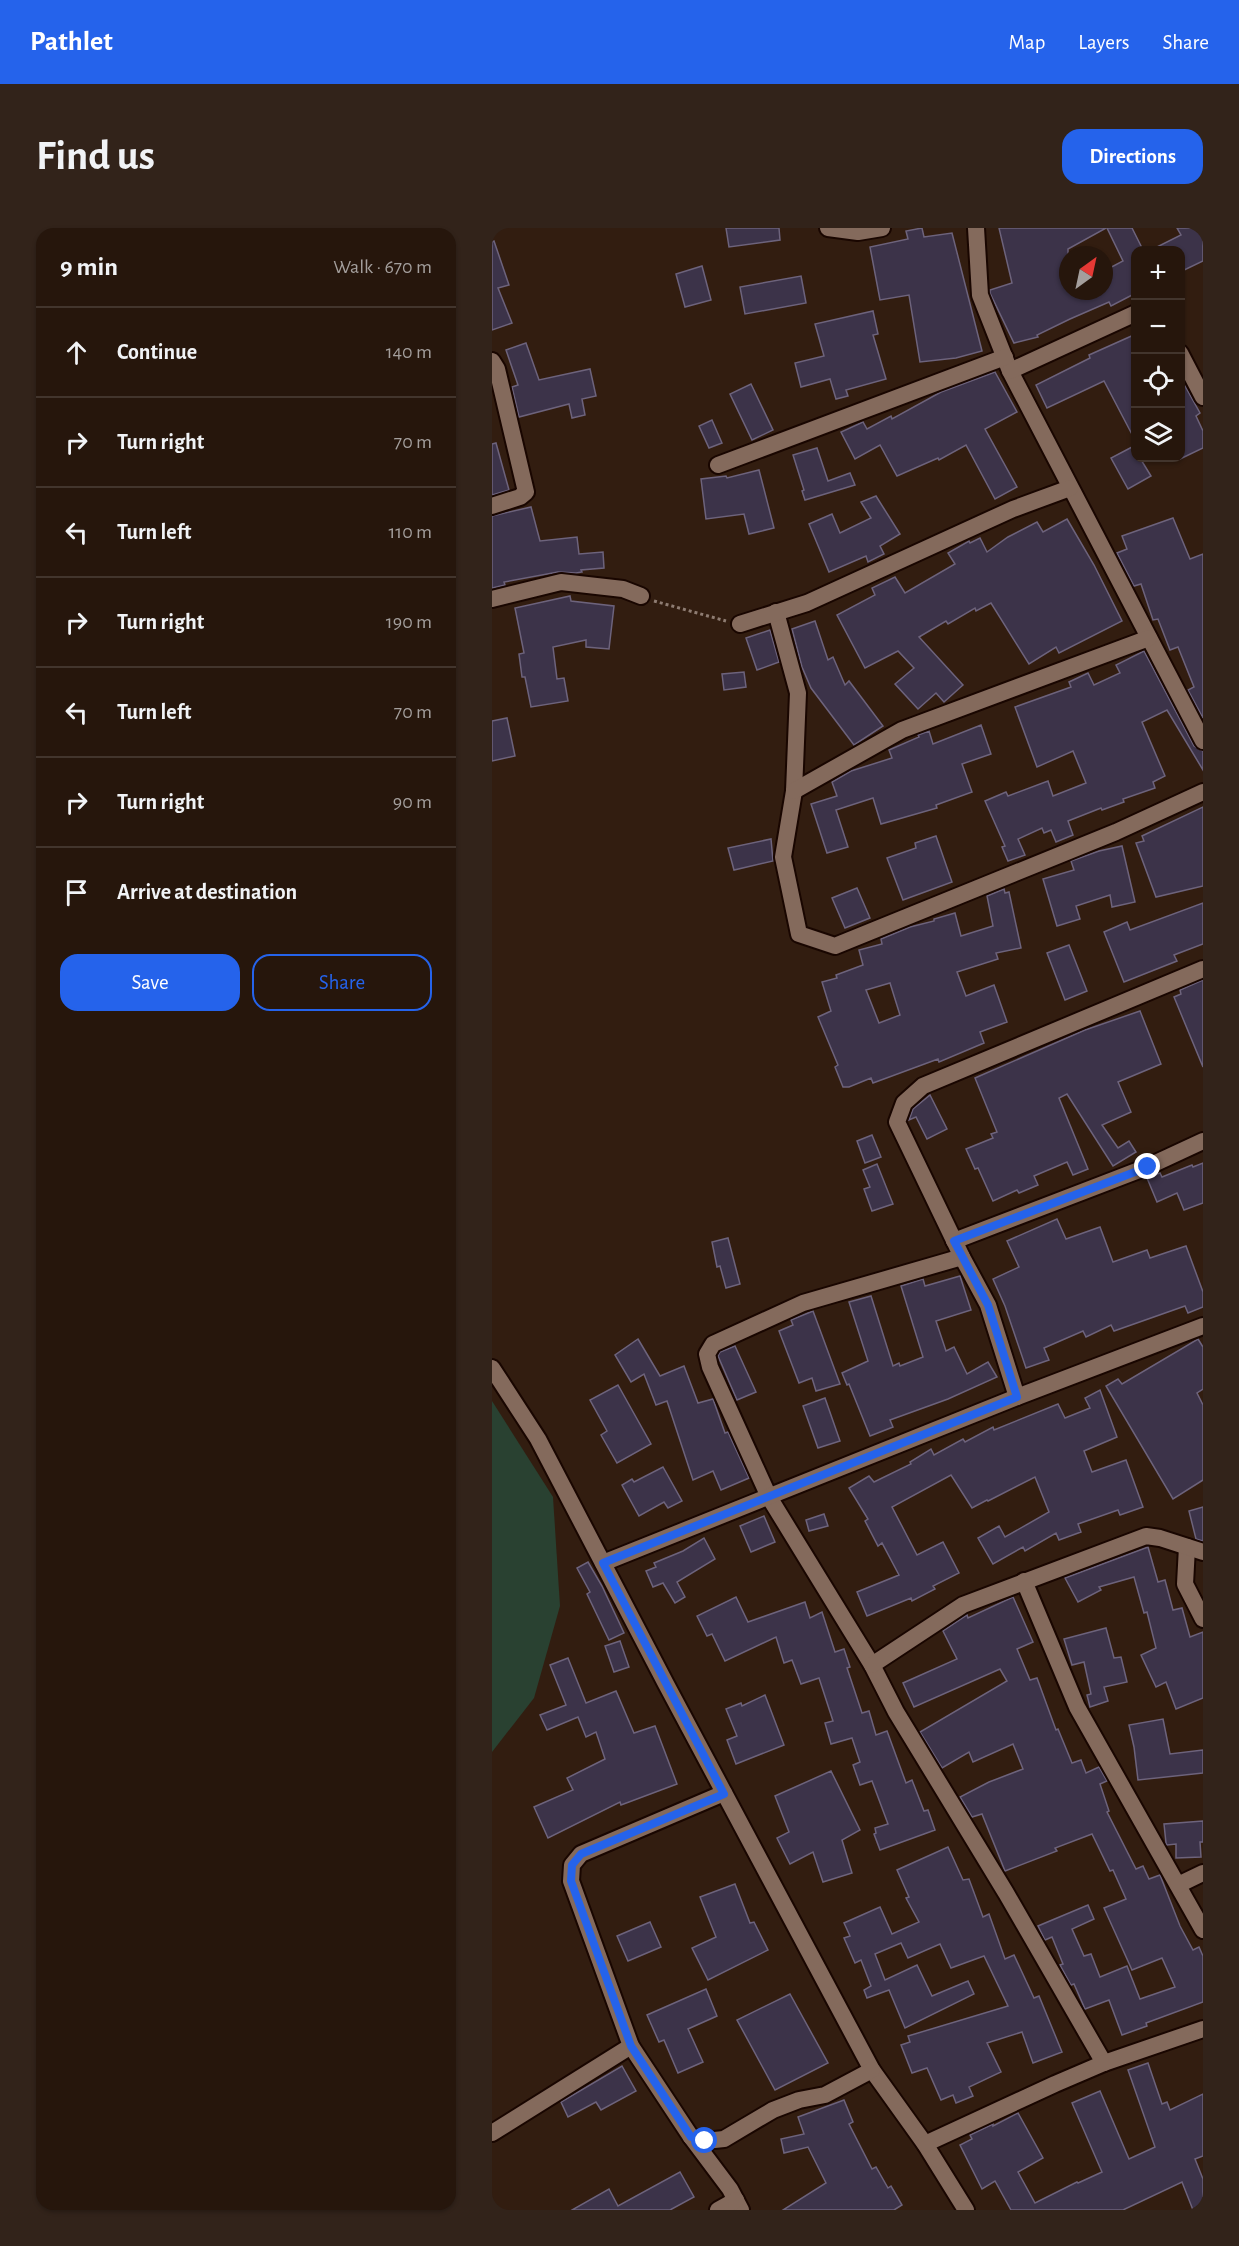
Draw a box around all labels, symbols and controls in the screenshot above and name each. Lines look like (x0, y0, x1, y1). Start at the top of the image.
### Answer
text: Pathlet (30, 28, 113, 56)
text: Map (1009, 32, 1045, 53)
text: Layers (1078, 32, 1129, 53)
text: Share (1162, 32, 1209, 53)
button: Directions (1062, 129, 1203, 184)
text: Find us (36, 135, 155, 177)
north arrow (1059, 246, 1113, 300)
map controls (1131, 246, 1185, 462)
button: + (1131, 246, 1185, 300)
text: 9 min (60, 254, 118, 280)
text: Walk · 670 m (333, 257, 432, 277)
button: − (1131, 300, 1185, 354)
icon: ahead (60, 336, 93, 369)
text: Continue (117, 341, 197, 363)
text: 140 m (386, 342, 432, 362)
button: locate (1131, 354, 1185, 408)
button: layers (1131, 408, 1185, 462)
icon: right (60, 426, 93, 459)
text: Turn right (117, 431, 204, 453)
text: 70 m (394, 432, 432, 452)
icon: left (60, 516, 93, 549)
text: Turn left (117, 521, 191, 543)
text: 110 m (388, 522, 432, 542)
icon: right (60, 606, 93, 639)
text: Turn right (117, 611, 204, 633)
text: 190 m (386, 612, 432, 632)
icon: left (60, 696, 93, 729)
text: Turn left (117, 701, 191, 723)
text: 70 m (394, 702, 432, 722)
icon: right (60, 786, 93, 819)
text: Turn right (117, 791, 204, 813)
text: 90 m (393, 792, 432, 812)
icon: arrive (60, 876, 93, 909)
text: Arrive at destination (117, 881, 297, 903)
button: Save (60, 954, 240, 1011)
button: Share (252, 954, 432, 1011)
route end (1134, 1153, 1160, 1179)
route start (691, 2127, 717, 2153)

